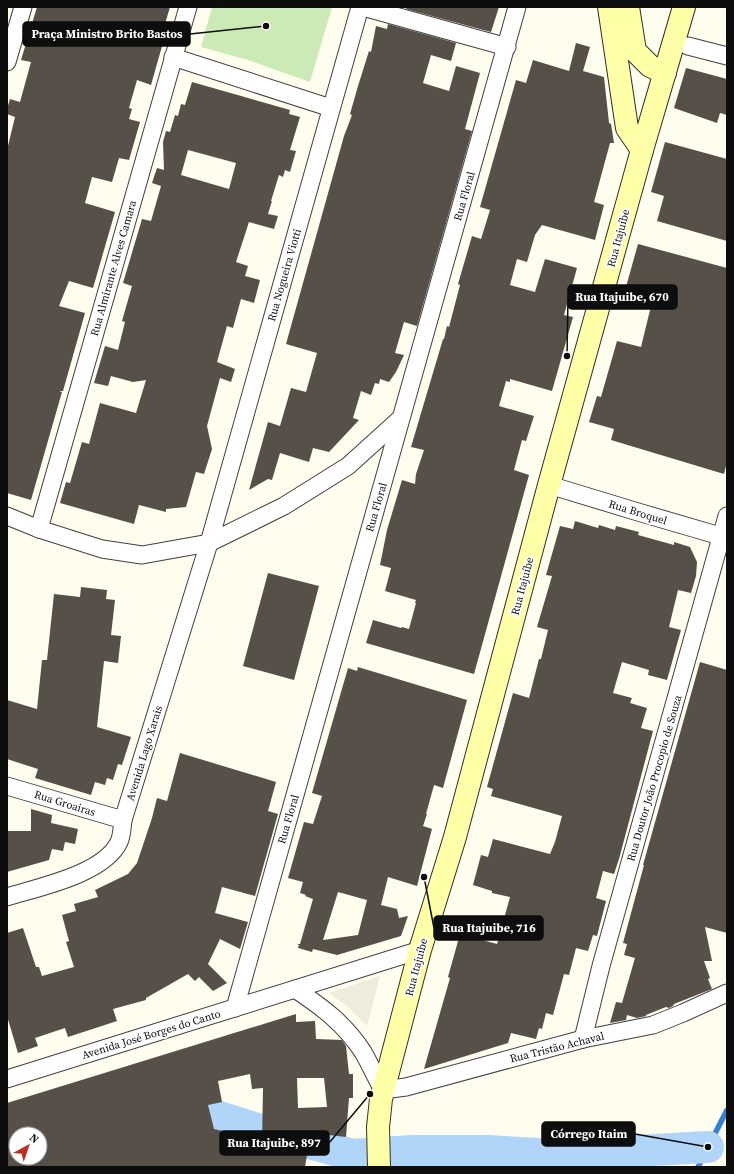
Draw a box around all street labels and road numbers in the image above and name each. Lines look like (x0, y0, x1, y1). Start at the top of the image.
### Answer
street label: Rua Floral (450, 170, 479, 223)
street label: Rua Almirante Alves Camara (87, 198, 140, 338)
street label: Rua Itajuíbe (604, 207, 634, 269)
street label: Rua Nogueira Viotti (264, 227, 305, 323)
street label: Rua Floral (362, 481, 391, 534)
street label: Rua Broquel (607, 496, 669, 528)
street label: Rua Itajuíbe (508, 555, 538, 617)
street label: Rua Doutor João Procopio de Souza (624, 693, 686, 863)
street label: Avenida Lago Xarais (123, 703, 166, 803)
street label: Rua Groairas (32, 787, 98, 820)
street label: Rua Floral (274, 793, 303, 846)
street label: Rua Itajuíbe (402, 936, 432, 998)
street label: Avenida José Borges do Canto (80, 1006, 222, 1063)
street label: Rua Tristão Achaval (508, 1029, 606, 1066)

